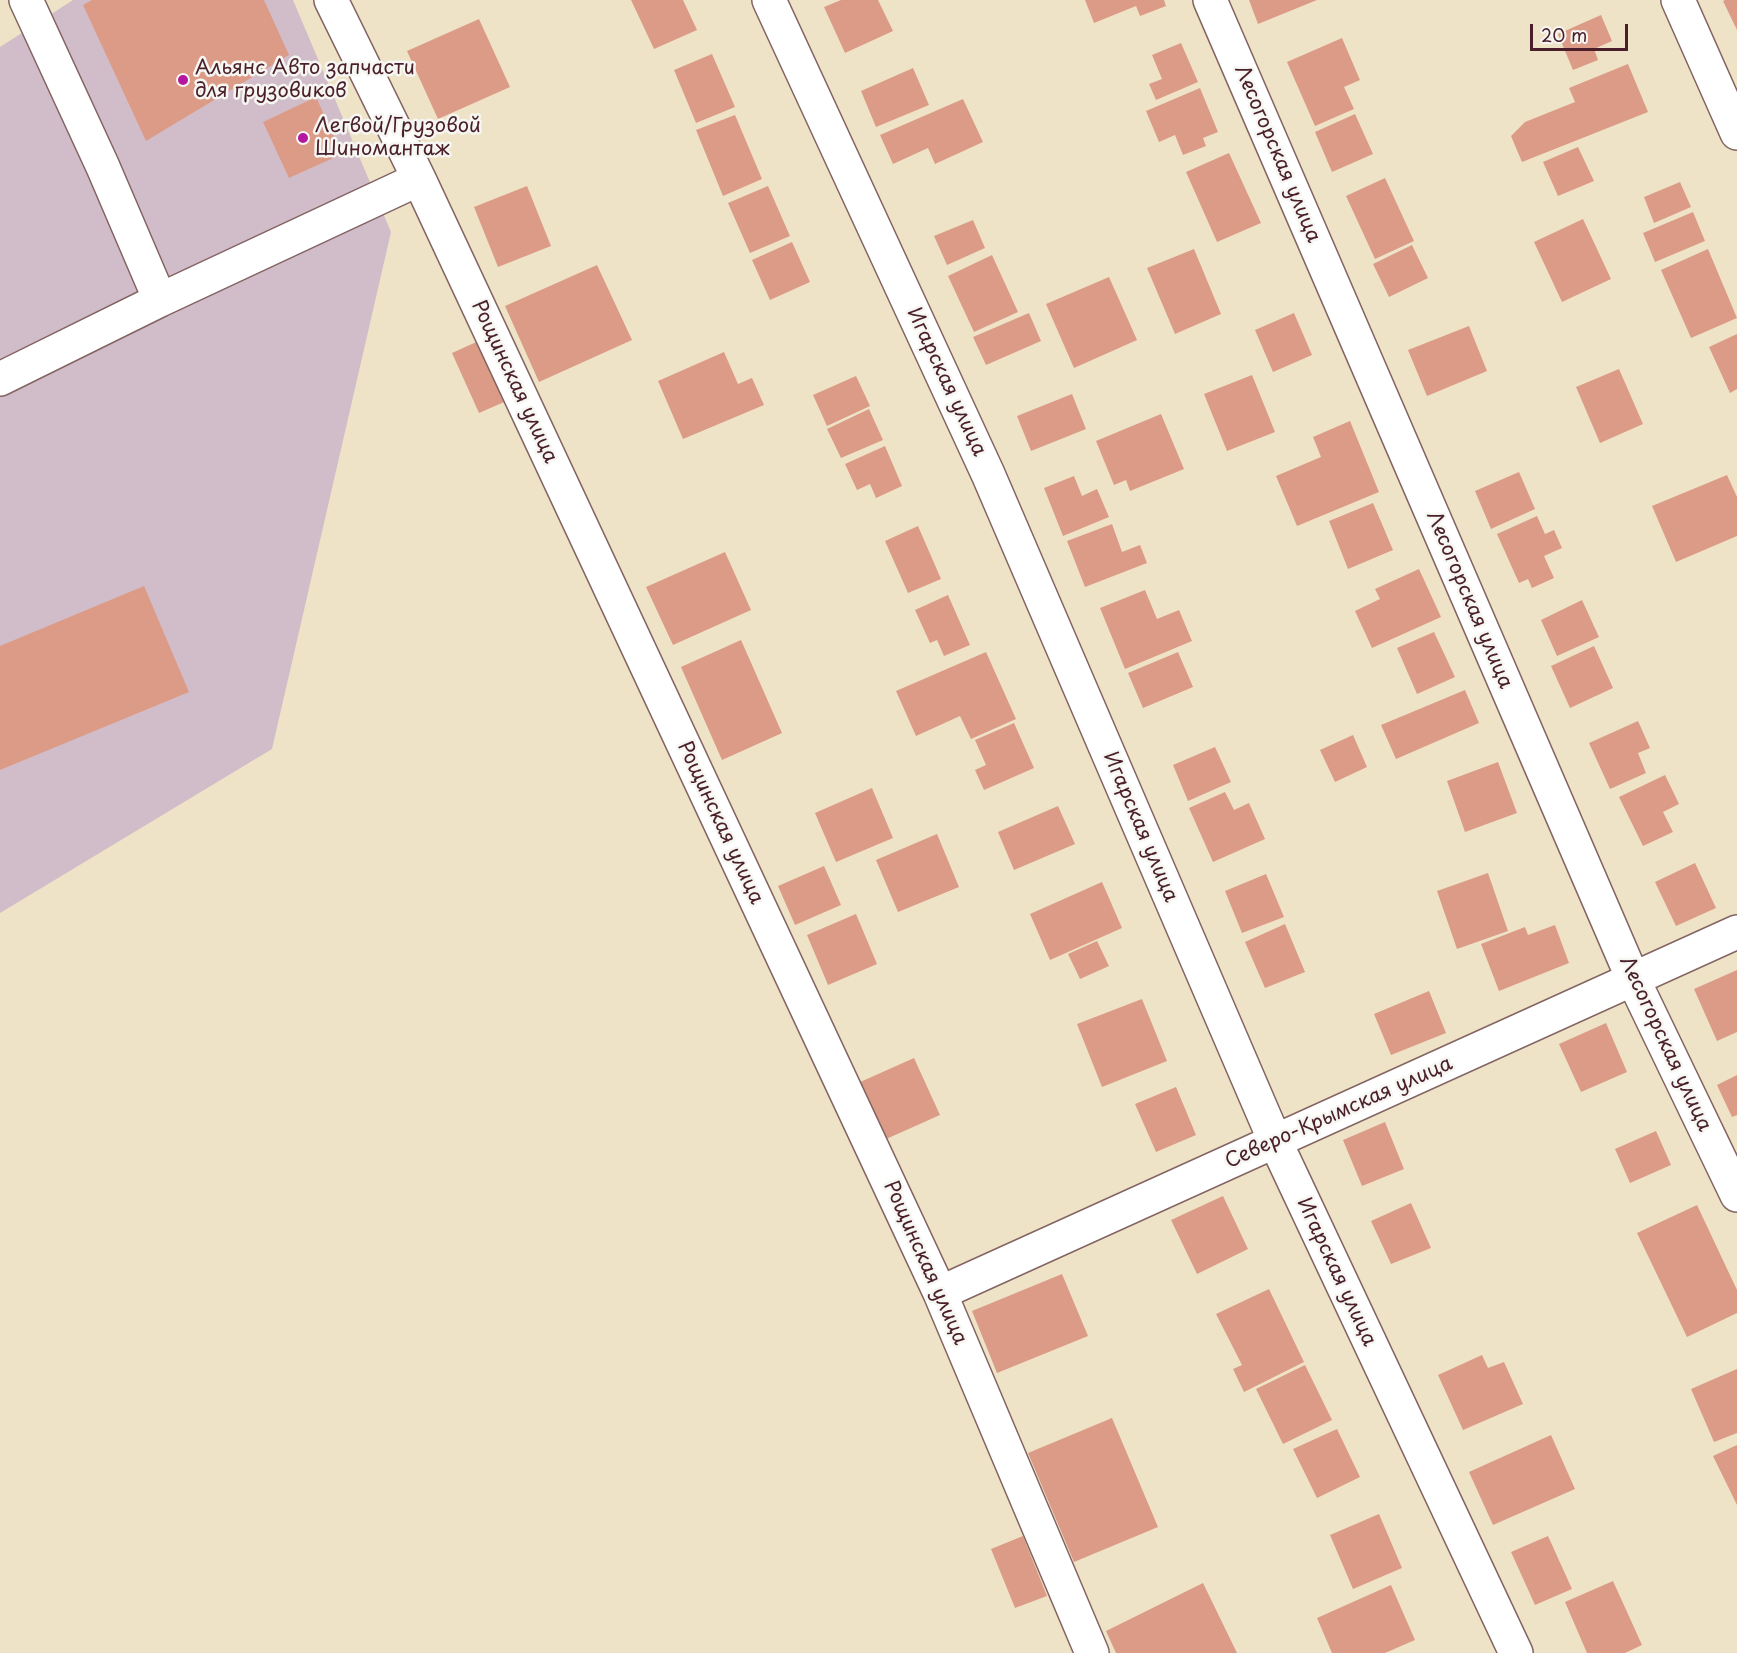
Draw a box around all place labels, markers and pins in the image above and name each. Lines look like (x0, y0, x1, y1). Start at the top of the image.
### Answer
place label: Альянс Авто запчасти для грузовиков (195, 56, 415, 103)
marker: Альянс Авто запчасти для грузовиков (176, 73, 190, 87)
place label: Легвой/Грузовой Шиномантаж (315, 114, 481, 161)
marker: Легвой/Грузовой Шиномантаж (296, 131, 310, 145)

